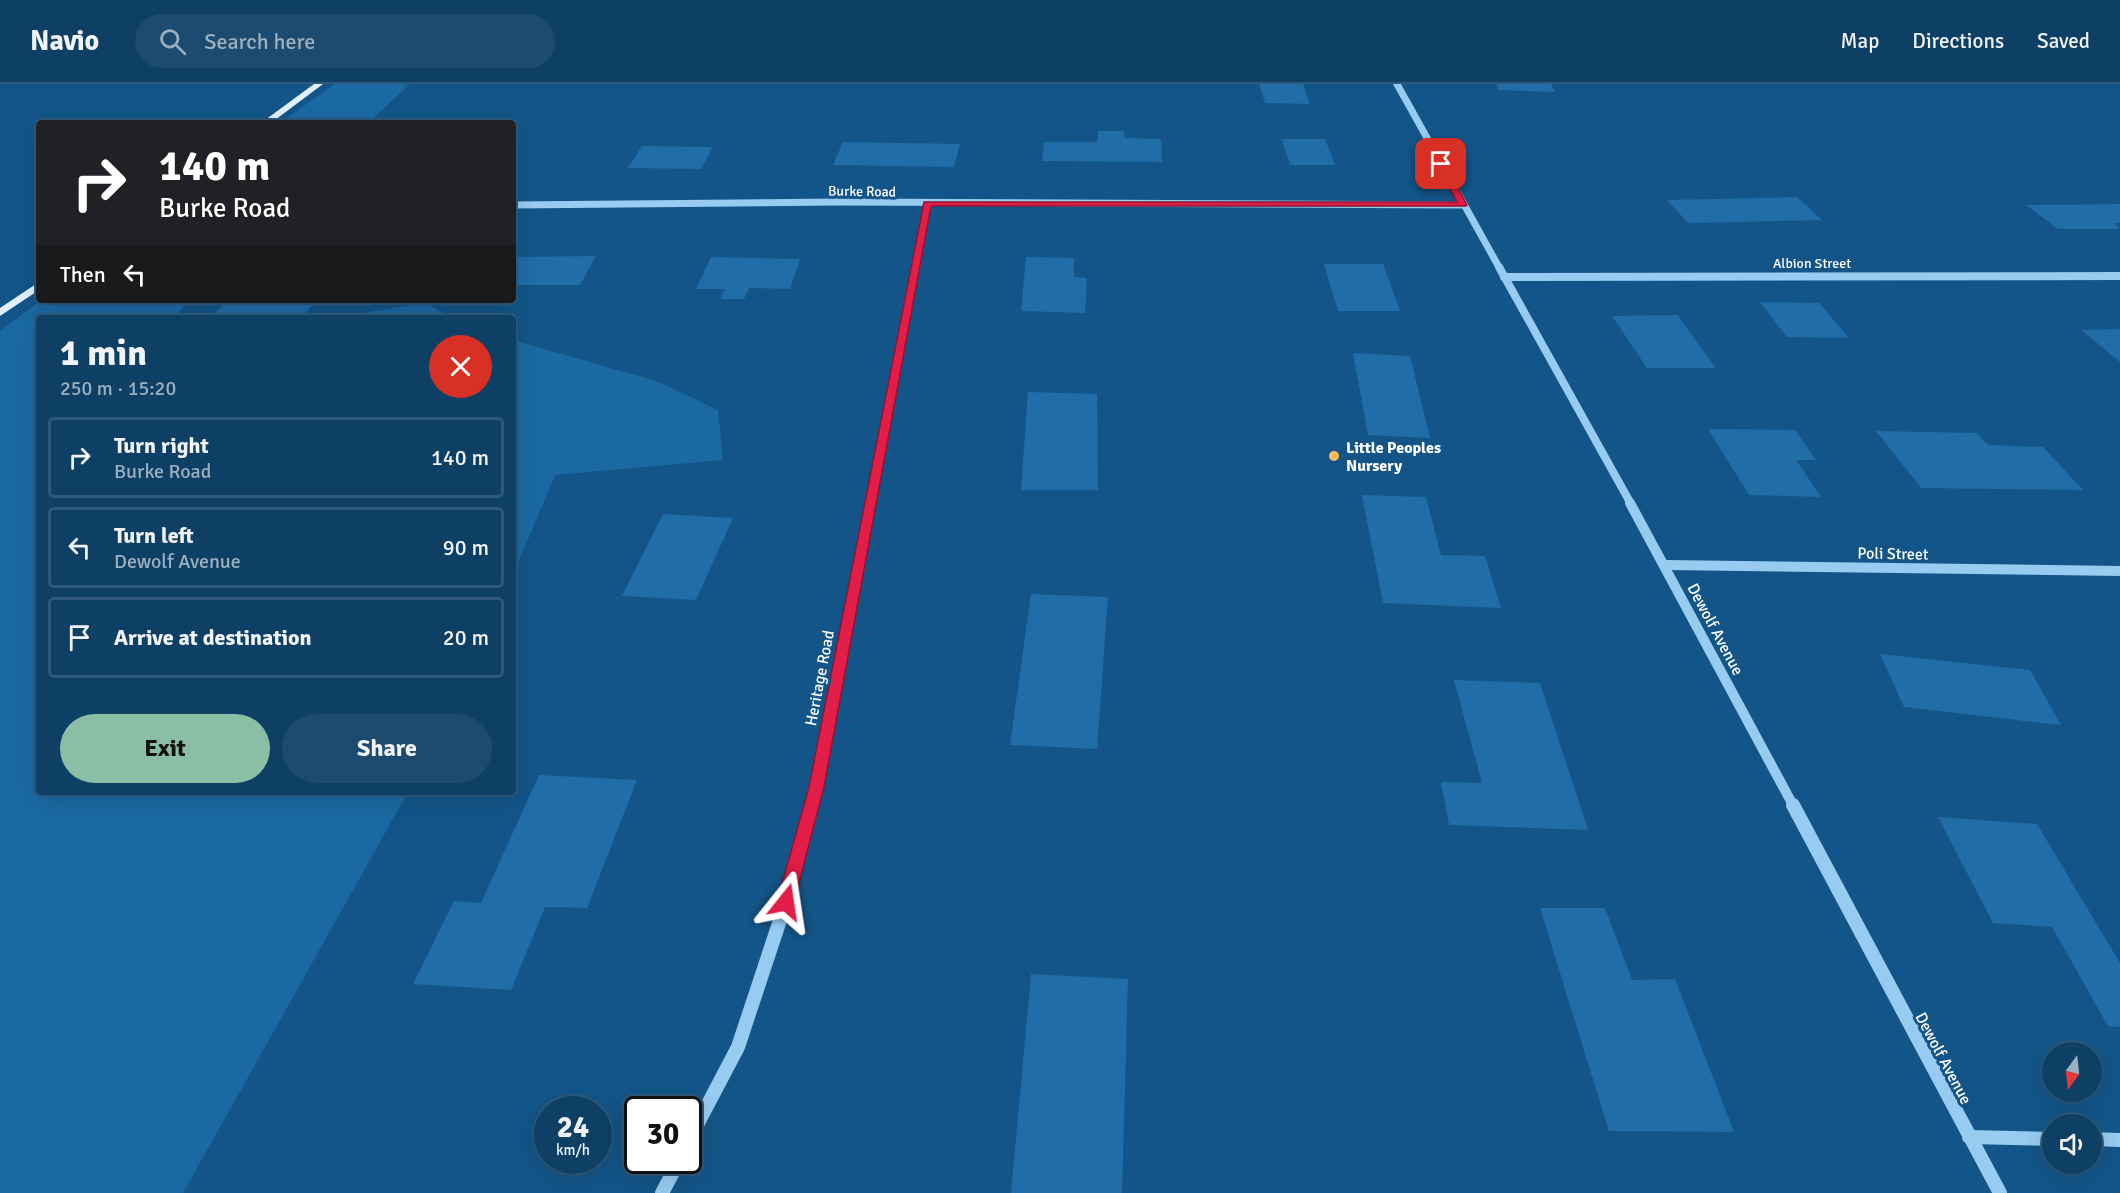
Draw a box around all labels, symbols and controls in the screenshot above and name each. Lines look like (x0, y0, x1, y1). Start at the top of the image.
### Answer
search box (135, 14, 555, 68)
text: Navio (30, 24, 99, 58)
icon: search (156, 25, 189, 58)
text: Search here (204, 28, 315, 55)
text: Map (1841, 28, 1879, 54)
text: Directions (1912, 28, 2004, 54)
text: Saved (2037, 28, 2090, 54)
pin (1415, 138, 1466, 189)
text: 140 m (159, 141, 270, 192)
icon: right (60, 144, 138, 222)
icon: arrive (1424, 147, 1457, 180)
street label: Burke Road (828, 182, 896, 201)
text: Burke Road (159, 192, 290, 225)
street label: Albion Street (1773, 255, 1851, 272)
icon: left (118, 258, 151, 291)
text: Then (60, 261, 106, 288)
text: 1 min (60, 331, 147, 376)
button: close (429, 335, 492, 398)
text: 250 m · 15:20 (60, 376, 176, 401)
text: Turn right (114, 432, 209, 459)
place label: Little Peoples Nursery (1346, 438, 1441, 476)
icon: right (63, 441, 96, 474)
text: 140 m (431, 444, 489, 471)
marker: Little Peoples Nursery (1327, 449, 1341, 463)
text: Burke Road (114, 459, 211, 484)
text: Turn left (114, 522, 194, 549)
icon: left (63, 531, 96, 564)
text: 90 m (443, 534, 489, 561)
street label: Poli Street (1857, 543, 1929, 565)
text: Dewolf Avenue (114, 549, 241, 574)
street label: Dewolf Avenue (1682, 580, 1748, 679)
icon: arrive (63, 621, 96, 654)
text: Arrive at destination (114, 624, 311, 651)
text: 20 m (443, 624, 489, 651)
street label: Heritage Road (801, 629, 839, 728)
button: Exit (60, 714, 270, 783)
button: Share (282, 714, 492, 783)
position arrow (754, 870, 818, 934)
street label: Dewolf Avenue (1910, 1009, 1976, 1108)
north arrow (2042, 1042, 2102, 1102)
map controls (2042, 1042, 2102, 1174)
speed limit sign: 30 (624, 1096, 702, 1174)
text: 24 (557, 1109, 589, 1146)
button: sound (2042, 1114, 2102, 1174)
text: km/h (556, 1141, 590, 1159)

